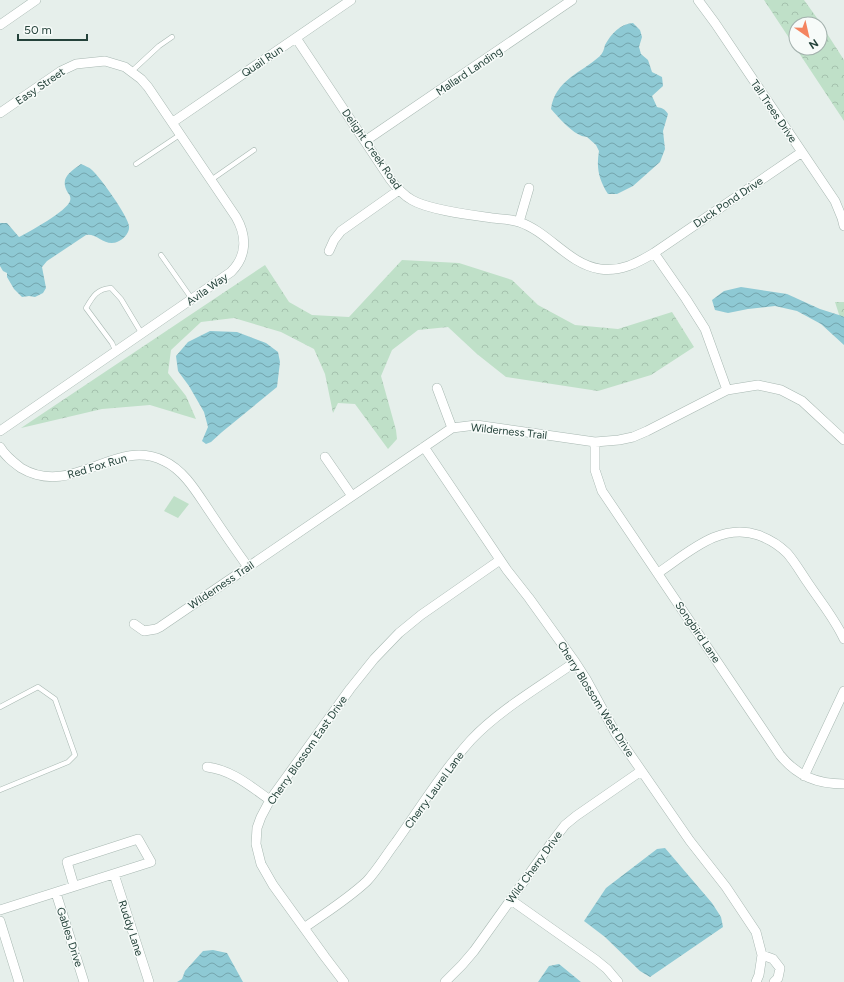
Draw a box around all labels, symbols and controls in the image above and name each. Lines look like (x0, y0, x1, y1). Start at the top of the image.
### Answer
scale bar (18, 16, 87, 42)
north arrow (788, 16, 828, 56)
text: 50 m (24, 23, 52, 37)
text: N (806, 36, 820, 52)
street label: Quail Run (239, 43, 285, 80)
street label: Mallard Landing (434, 44, 505, 98)
street label: Easy Street (13, 65, 67, 108)
street label: Tall Trees Drive (748, 77, 799, 145)
street label: Delight Creek Road (339, 107, 404, 192)
street label: Duck Pond Drive (691, 174, 766, 230)
street label: Avila Way (184, 270, 231, 308)
street label: Wilderness Trail (470, 421, 548, 442)
street label: Red Fox Run (66, 451, 128, 482)
street label: Wilderness Trail (186, 559, 257, 612)
street label: Songbird Lane (672, 599, 723, 665)
street label: Cherry Blossom West Drive (555, 639, 637, 759)
street label: Cherry Blossom East Drive (265, 693, 350, 807)
street label: Cherry Laurel Lane (402, 749, 467, 831)
street label: Wild Cherry Drive (504, 829, 565, 906)
street label: Ruddy Lane (115, 899, 146, 958)
street label: Gables Drive (54, 906, 85, 969)

